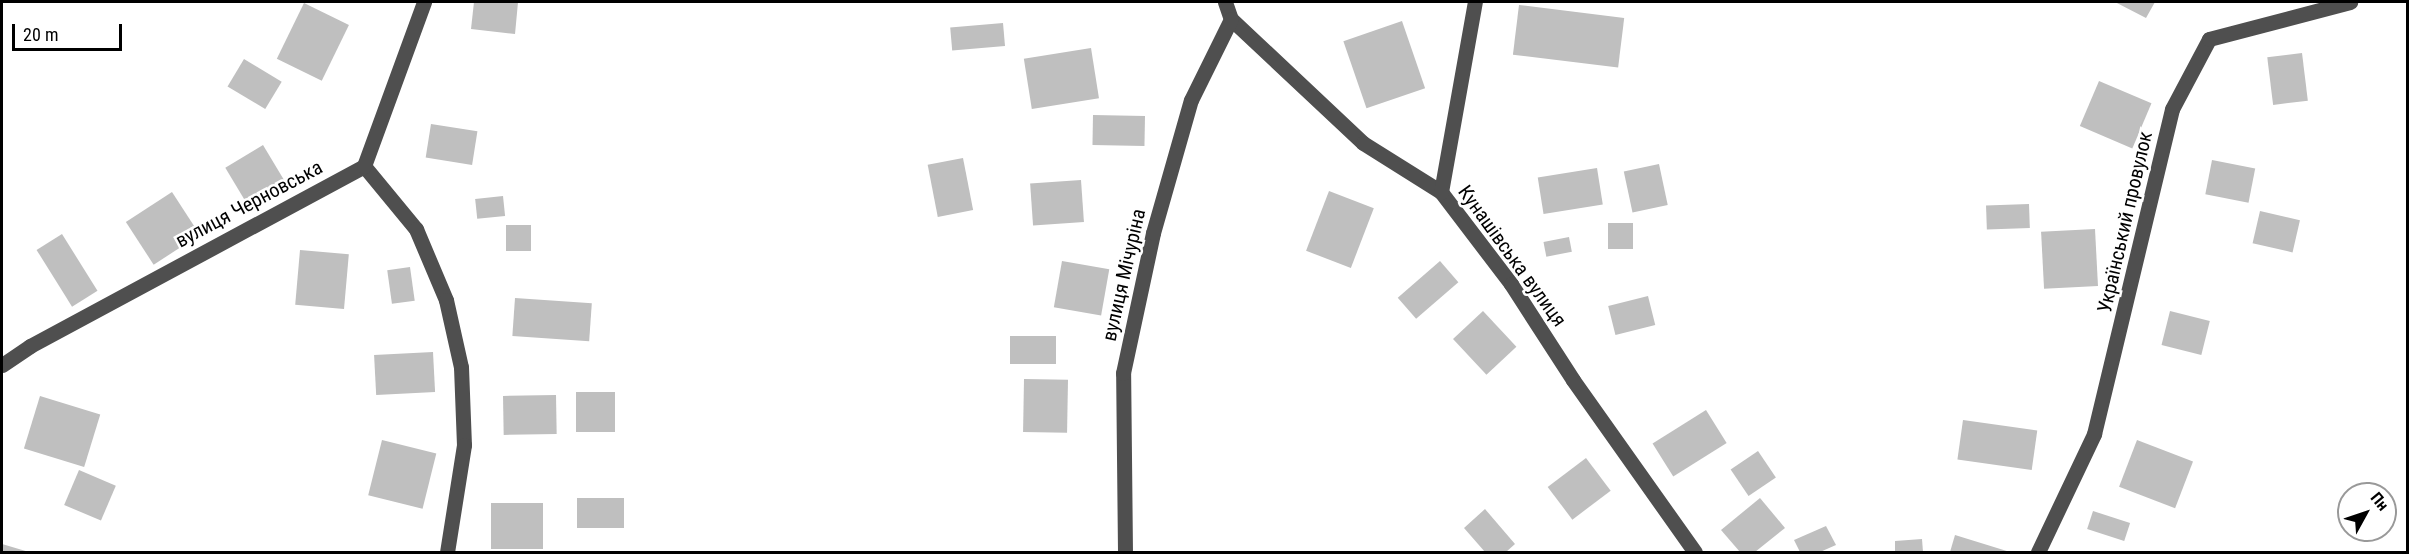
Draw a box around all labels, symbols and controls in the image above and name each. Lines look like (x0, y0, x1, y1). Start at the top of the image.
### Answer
scale bar (15, 12, 124, 50)
text: 20 m (23, 24, 58, 45)
street label: Український провулок (2092, 129, 2158, 315)
street label: вулиця Черновська (172, 155, 326, 253)
street label: Кунашівська вулиця (1453, 181, 1571, 331)
street label: вулиця Мічуріна (1097, 207, 1151, 343)
north arrow (2337, 482, 2397, 542)
text: Пн (2367, 488, 2393, 514)

